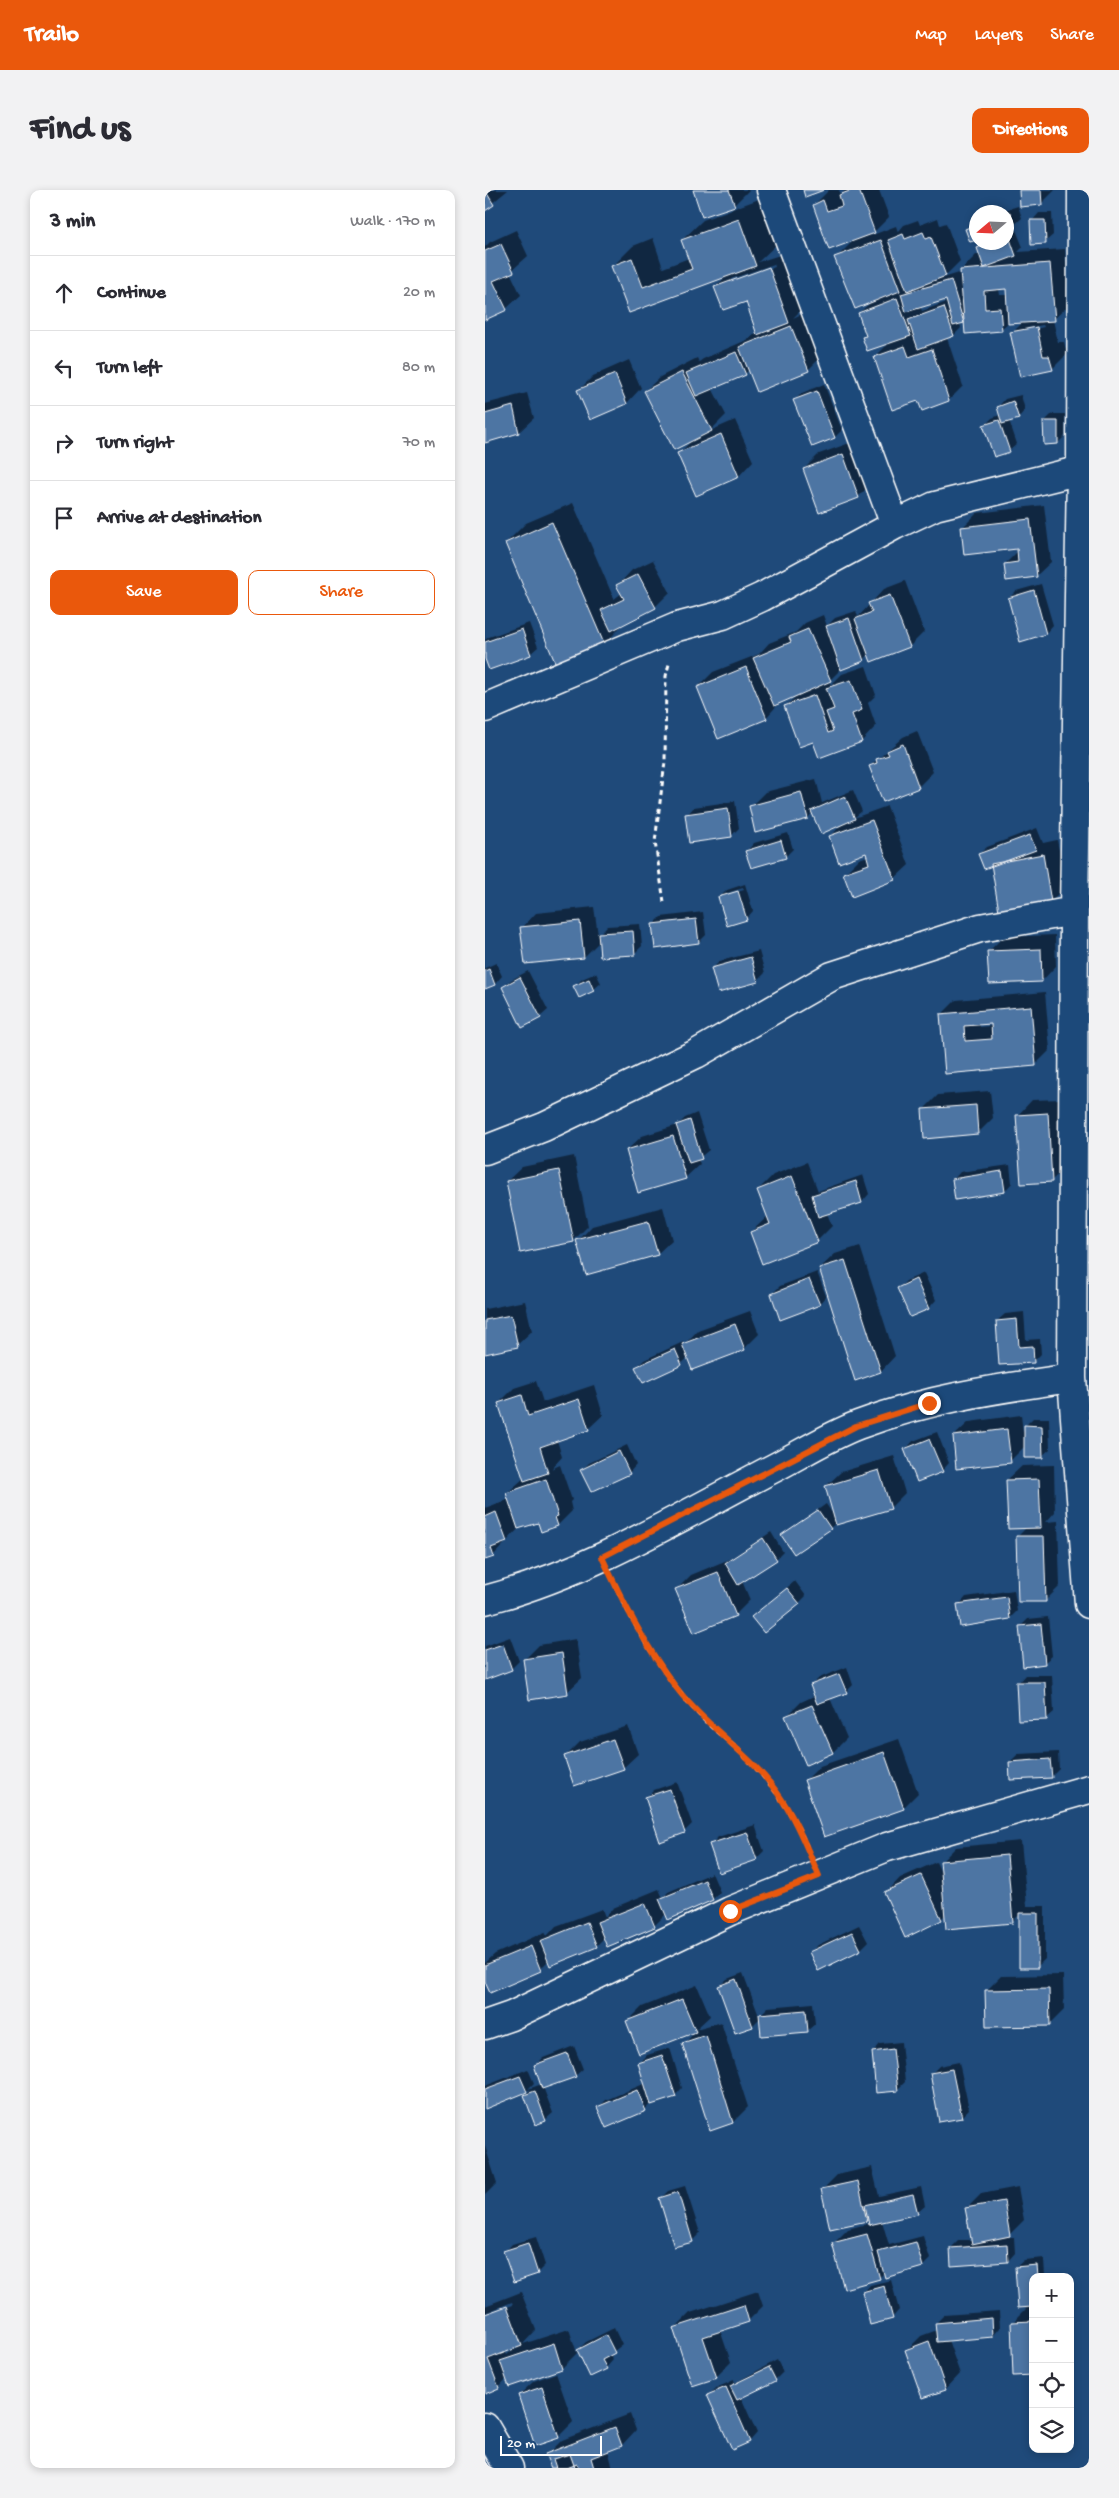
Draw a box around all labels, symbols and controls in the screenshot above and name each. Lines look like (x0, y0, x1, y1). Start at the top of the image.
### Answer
text: Trailo (25, 21, 79, 50)
text: Map (915, 25, 947, 46)
text: Layers (975, 25, 1022, 46)
text: Share (1050, 25, 1094, 46)
button: Directions (972, 108, 1089, 153)
text: Find us (30, 110, 130, 151)
north arrow (969, 205, 1014, 250)
text: 3 min (50, 210, 95, 235)
text: Walk · 170 m (350, 213, 435, 232)
icon: ahead (50, 279, 78, 307)
text: Continue (97, 282, 166, 305)
text: 20 m (403, 284, 435, 303)
icon: left (50, 354, 78, 382)
text: Turn left (97, 357, 161, 380)
text: 80 m (402, 359, 435, 378)
icon: right (50, 429, 78, 457)
text: Turn right (97, 432, 173, 455)
text: 70 m (402, 434, 435, 453)
icon: arrive (50, 504, 78, 532)
text: Arrive at destination (97, 507, 261, 530)
button: Save (50, 570, 238, 615)
button: Share (248, 570, 435, 615)
route end (918, 1392, 941, 1415)
route start (719, 1900, 742, 1923)
map controls (1029, 2273, 1074, 2453)
button: + (1029, 2273, 1074, 2318)
button: − (1029, 2318, 1074, 2363)
button: locate (1029, 2363, 1074, 2408)
button: layers (1029, 2408, 1074, 2453)
scale bar (500, 2433, 603, 2456)
text: 20 m (507, 2436, 535, 2453)

